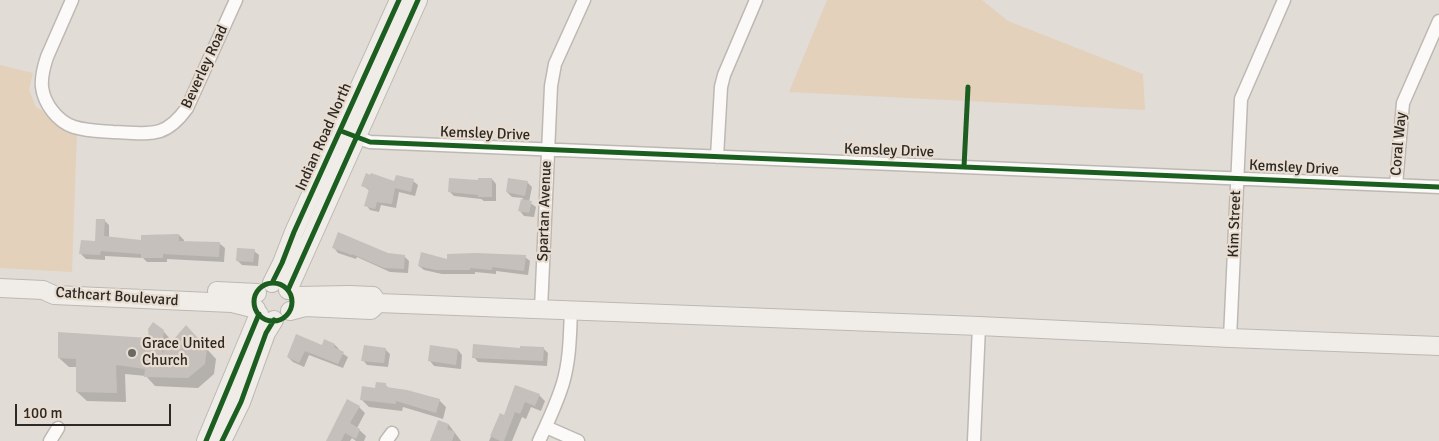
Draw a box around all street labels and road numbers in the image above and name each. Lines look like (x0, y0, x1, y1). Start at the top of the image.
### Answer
street label: Beverley Road (178, 22, 232, 112)
street label: Indian Road North (292, 80, 356, 194)
street label: Coral Way (1387, 111, 1411, 177)
street label: Kemsley Drive (440, 123, 530, 145)
street label: Kemsley Drive (844, 140, 934, 162)
street label: Kemsley Drive (1249, 157, 1339, 179)
street label: Spartan Avenue (534, 160, 556, 262)
street label: Kim Street (1225, 190, 1245, 258)
street label: Cathcart Boulevard (55, 284, 179, 310)

